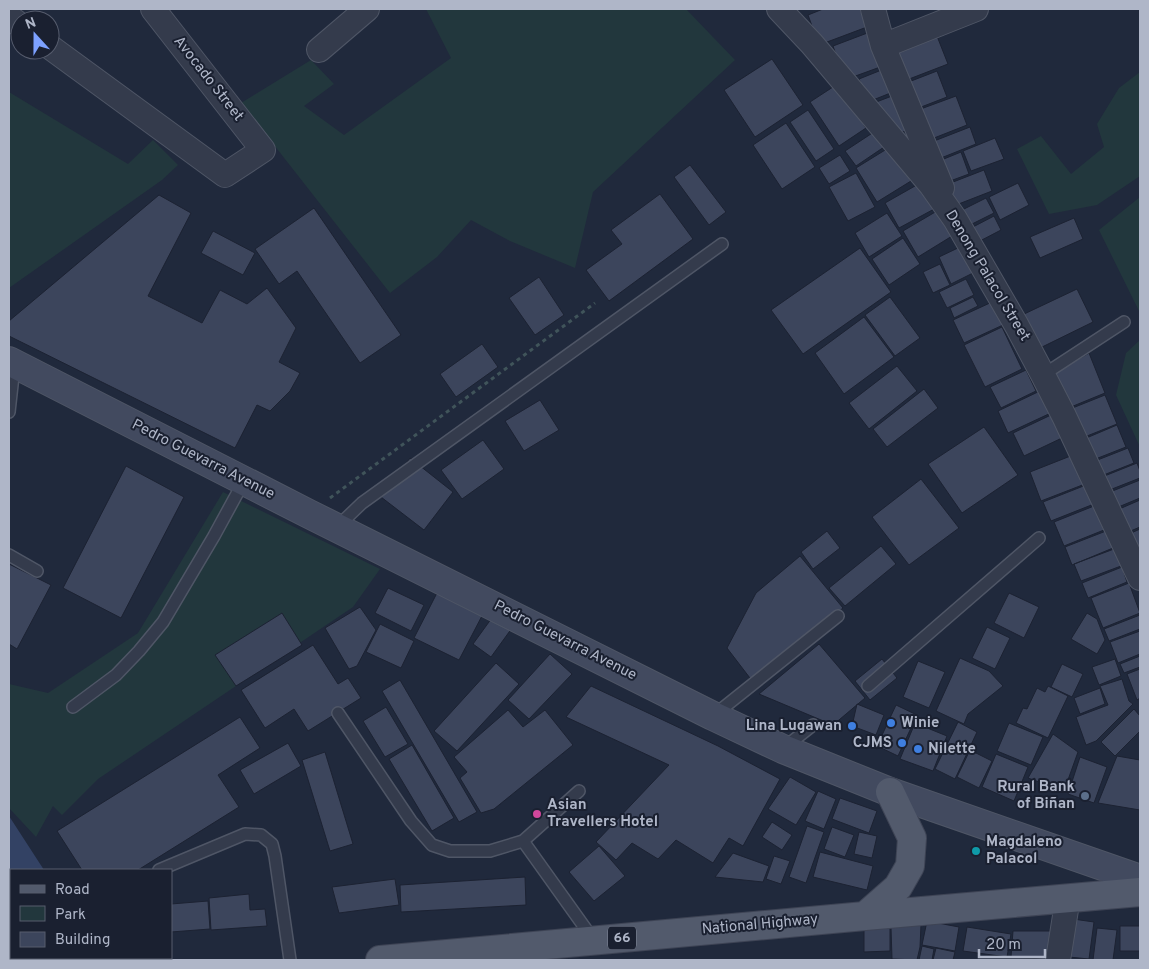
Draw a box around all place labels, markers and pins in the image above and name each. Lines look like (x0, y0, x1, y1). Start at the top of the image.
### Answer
place label: Winie (901, 714, 939, 733)
place label: Lina Lugawan (746, 717, 842, 736)
marker: Winie (885, 717, 897, 729)
marker: Lina Lugawan (846, 720, 858, 732)
place label: CJMS (853, 734, 892, 753)
marker: CJMS (896, 737, 908, 749)
place label: Nilette (928, 740, 976, 759)
marker: Nilette (912, 743, 924, 755)
place label: Rural Bank of Biñan (997, 778, 1075, 814)
marker: Rural Bank of Biñan (1079, 790, 1091, 802)
place label: Asian Travellers Hotel (547, 796, 658, 832)
marker: Asian Travellers Hotel (531, 808, 543, 820)
place label: Magdaleno Palacol (986, 833, 1062, 869)
marker: Magdaleno Palacol (970, 845, 982, 857)

